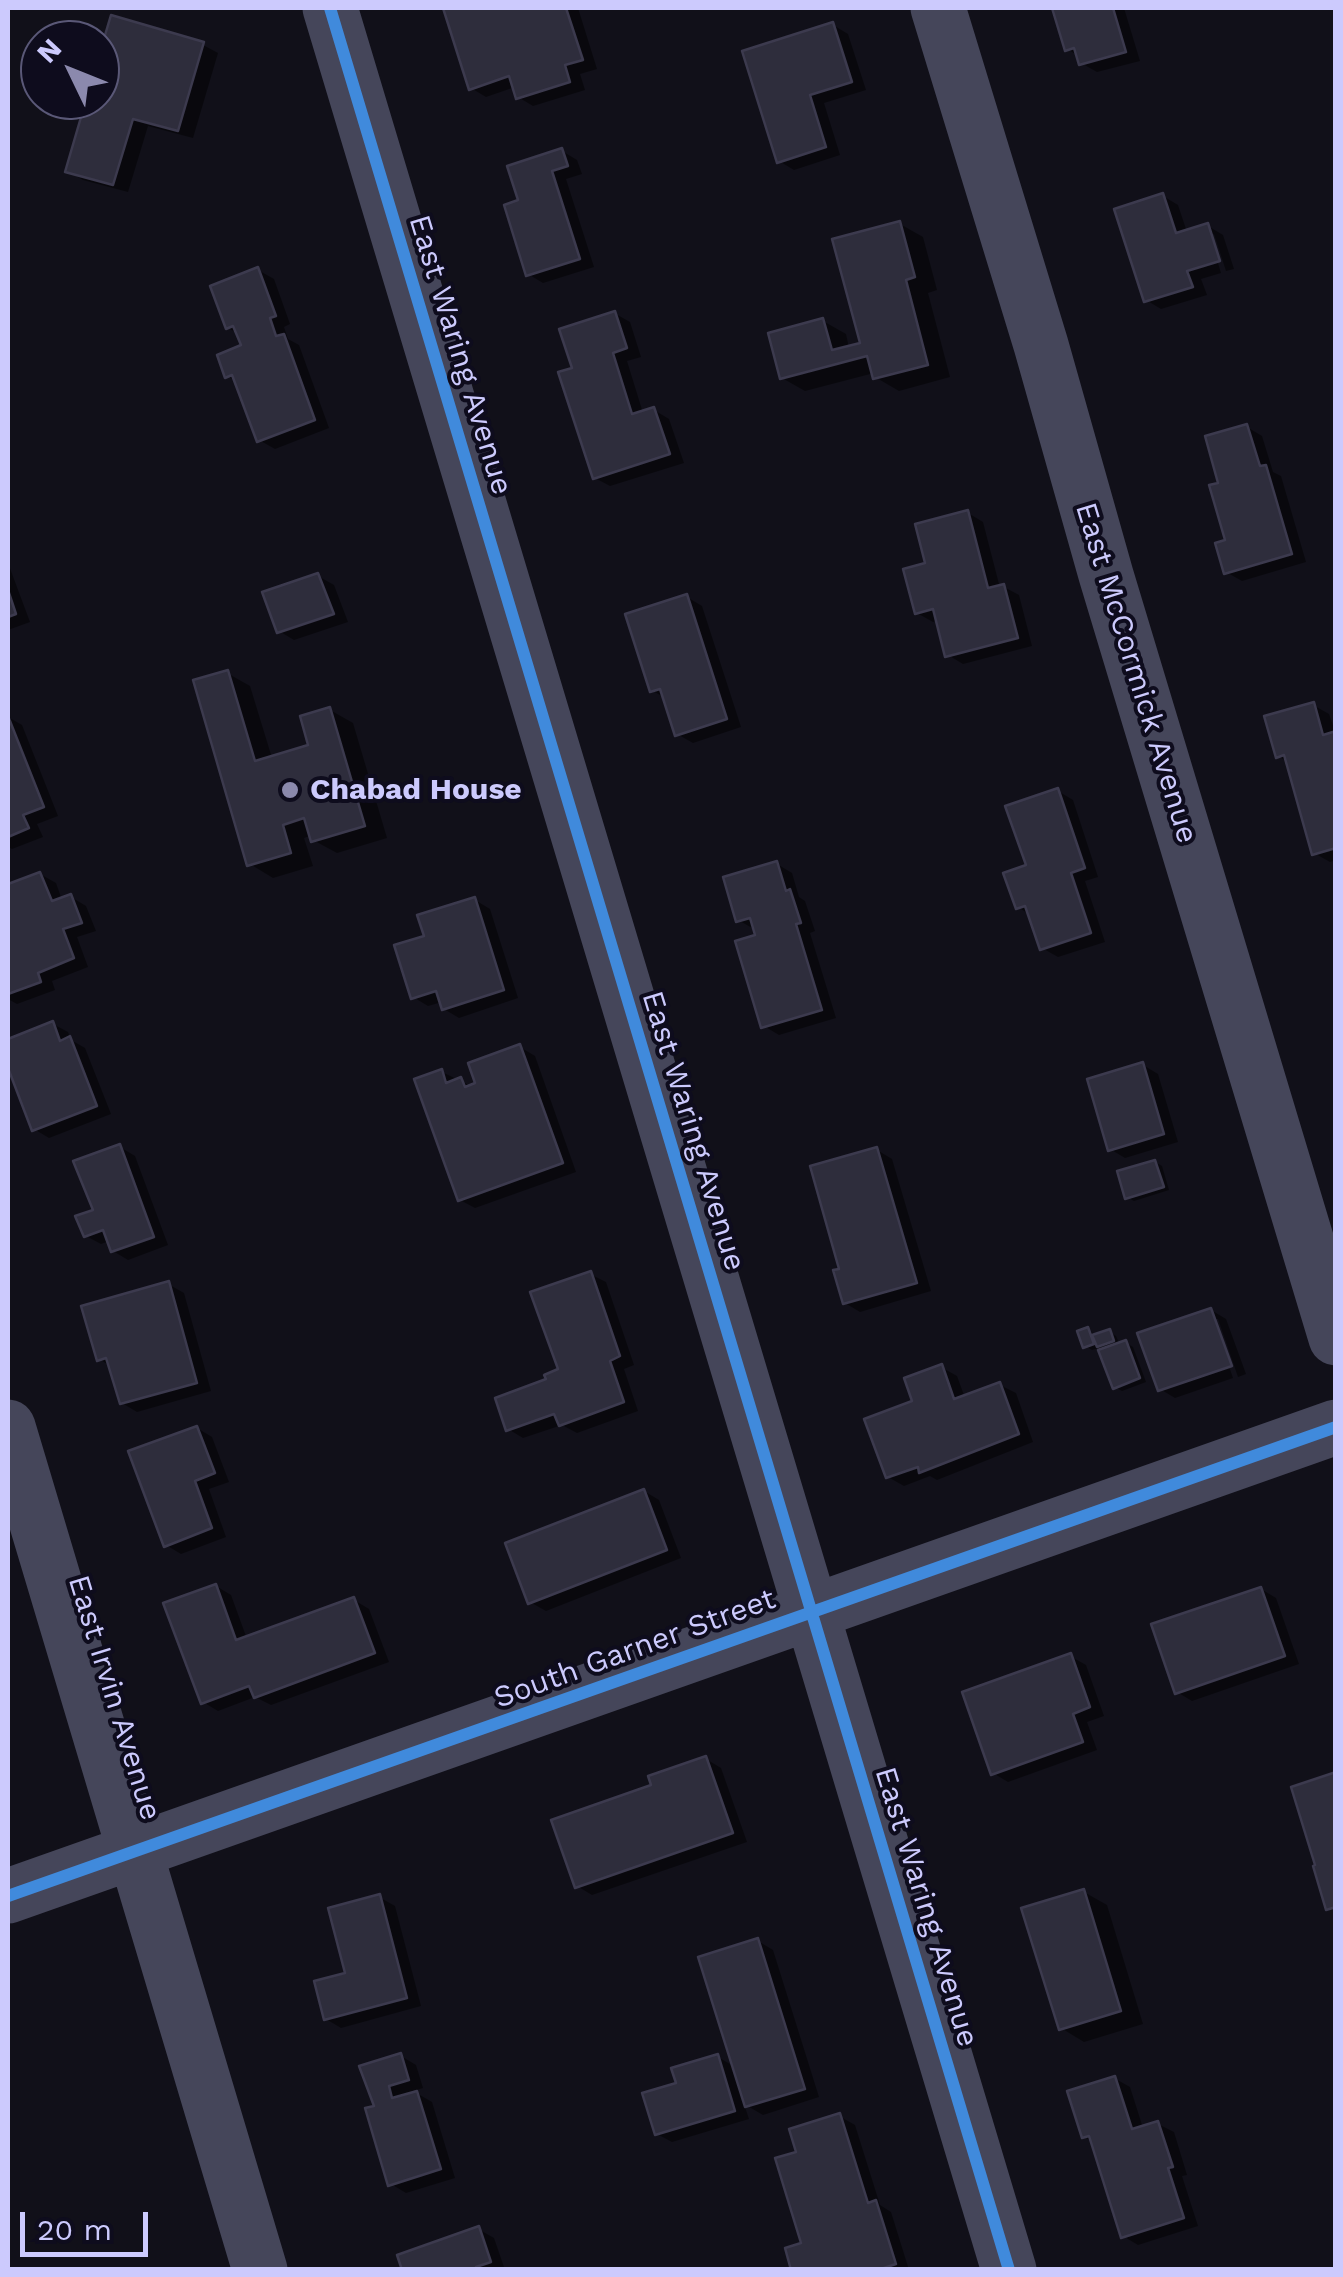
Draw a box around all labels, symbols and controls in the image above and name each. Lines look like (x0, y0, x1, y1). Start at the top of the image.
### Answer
north arrow (20, 20, 120, 120)
text: N (30, 32, 68, 69)
street label: East Waring Avenue (400, 211, 520, 499)
street label: East McCormick Avenue (1067, 498, 1205, 848)
place label: Chabad House (310, 772, 522, 808)
marker: Chabad House (279, 779, 301, 801)
street label: East Waring Avenue (633, 987, 753, 1275)
street label: East Irvin Avenue (60, 1571, 168, 1825)
street label: South Garner Street (489, 1581, 781, 1717)
street label: East Waring Avenue (866, 1763, 986, 2051)
scale bar (25, 2192, 152, 2254)
text: 20 m (37, 2212, 112, 2247)

